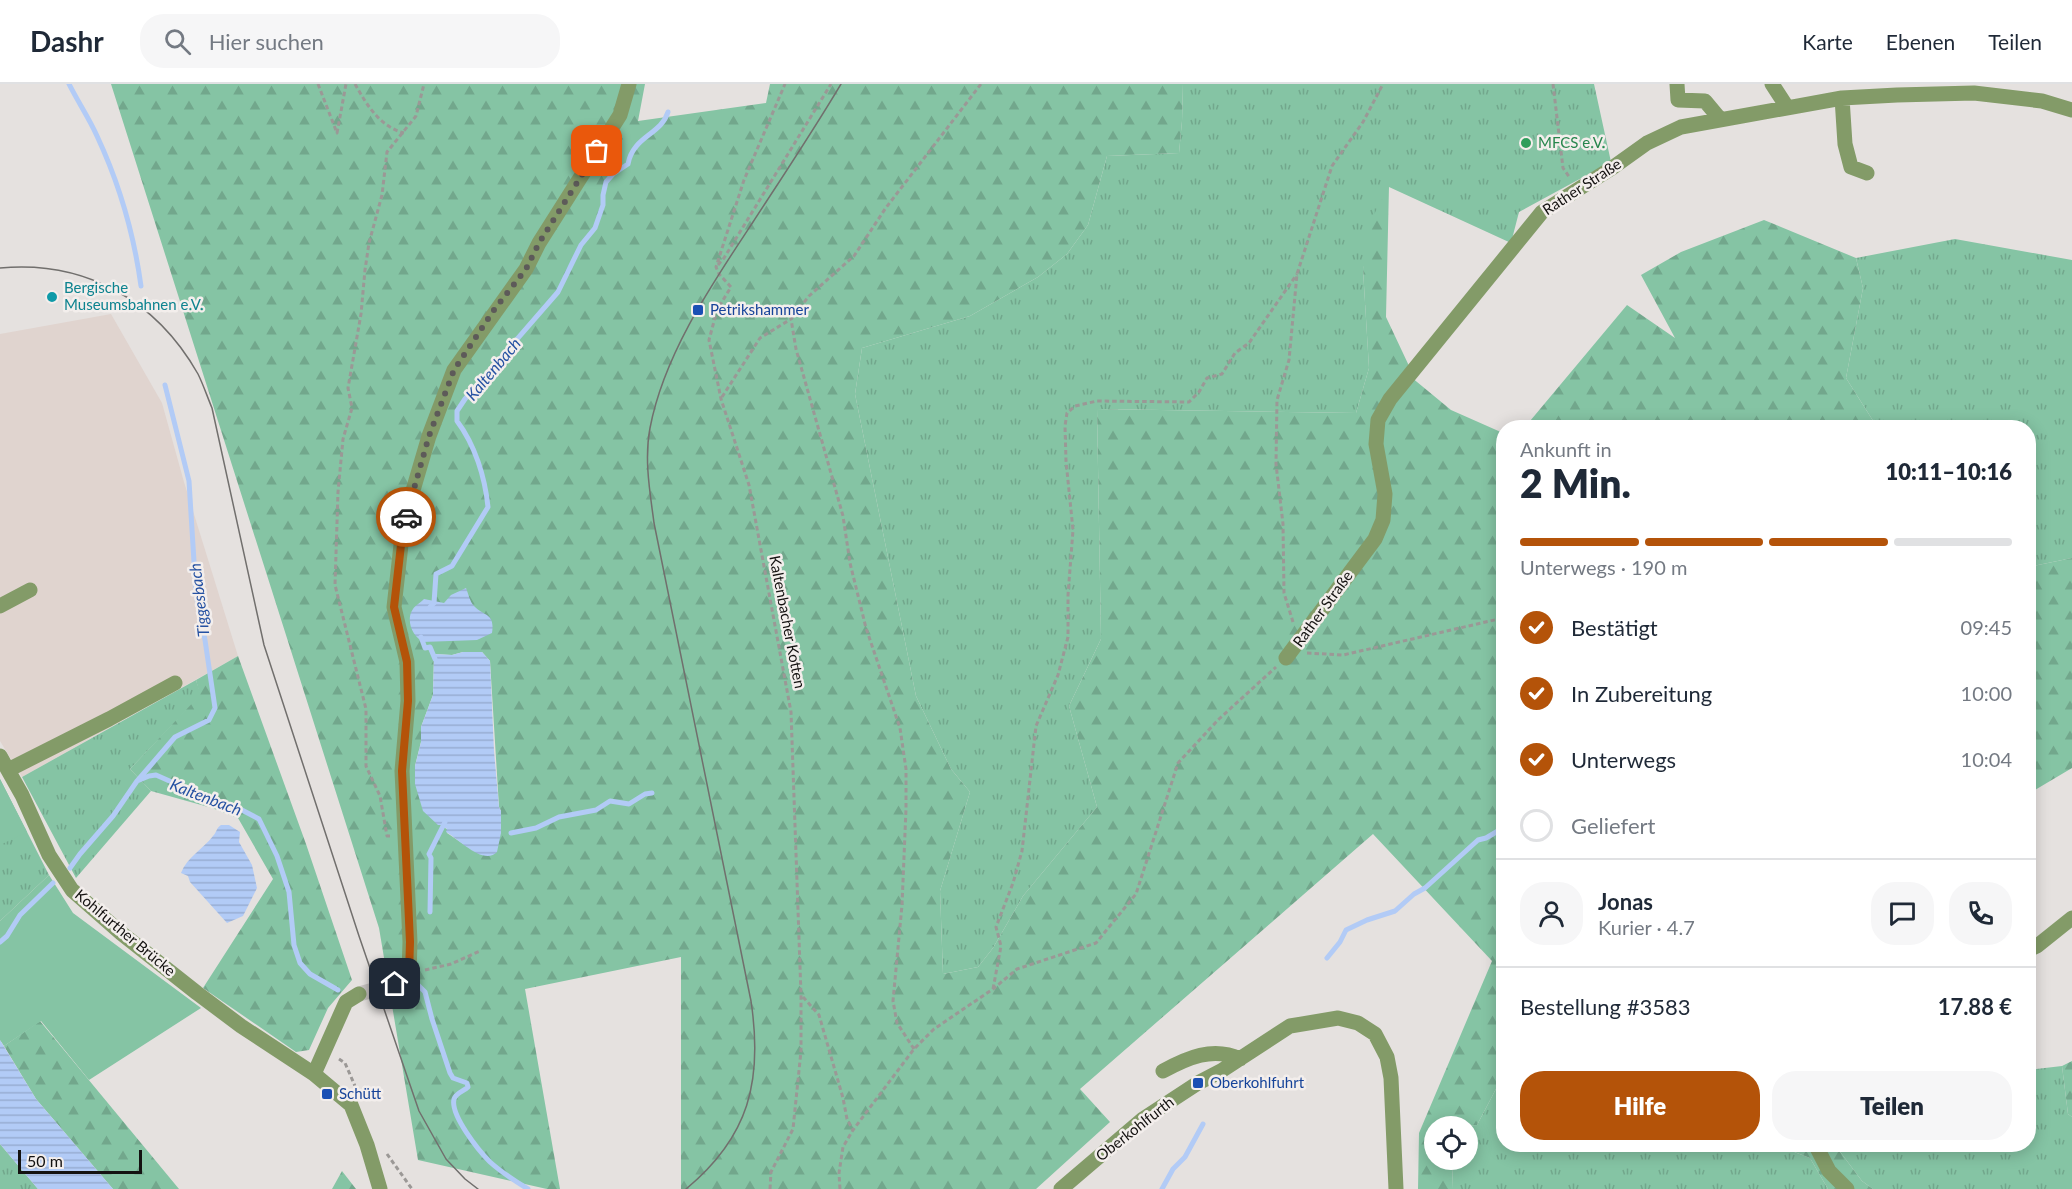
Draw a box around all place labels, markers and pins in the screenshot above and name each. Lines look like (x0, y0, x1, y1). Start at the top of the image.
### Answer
pin (571, 125, 622, 176)
place label: MFCS e.V. (1538, 133, 1605, 151)
marker: MFCS e.V. (1519, 136, 1533, 150)
place label: Bergische Museumsbahnen e.V. (64, 278, 203, 313)
marker: Bergische Museumsbahnen e.V. (45, 290, 59, 304)
place label: Petrikshammer (710, 300, 809, 318)
marker: Petrikshammer (691, 303, 705, 317)
pin (369, 958, 420, 1009)
place label: Oberkohlfuhrt (1210, 1073, 1305, 1091)
marker: Oberkohlfuhrt (1191, 1076, 1205, 1090)
place label: Schütt (339, 1084, 382, 1102)
marker: Schütt (320, 1087, 334, 1101)

